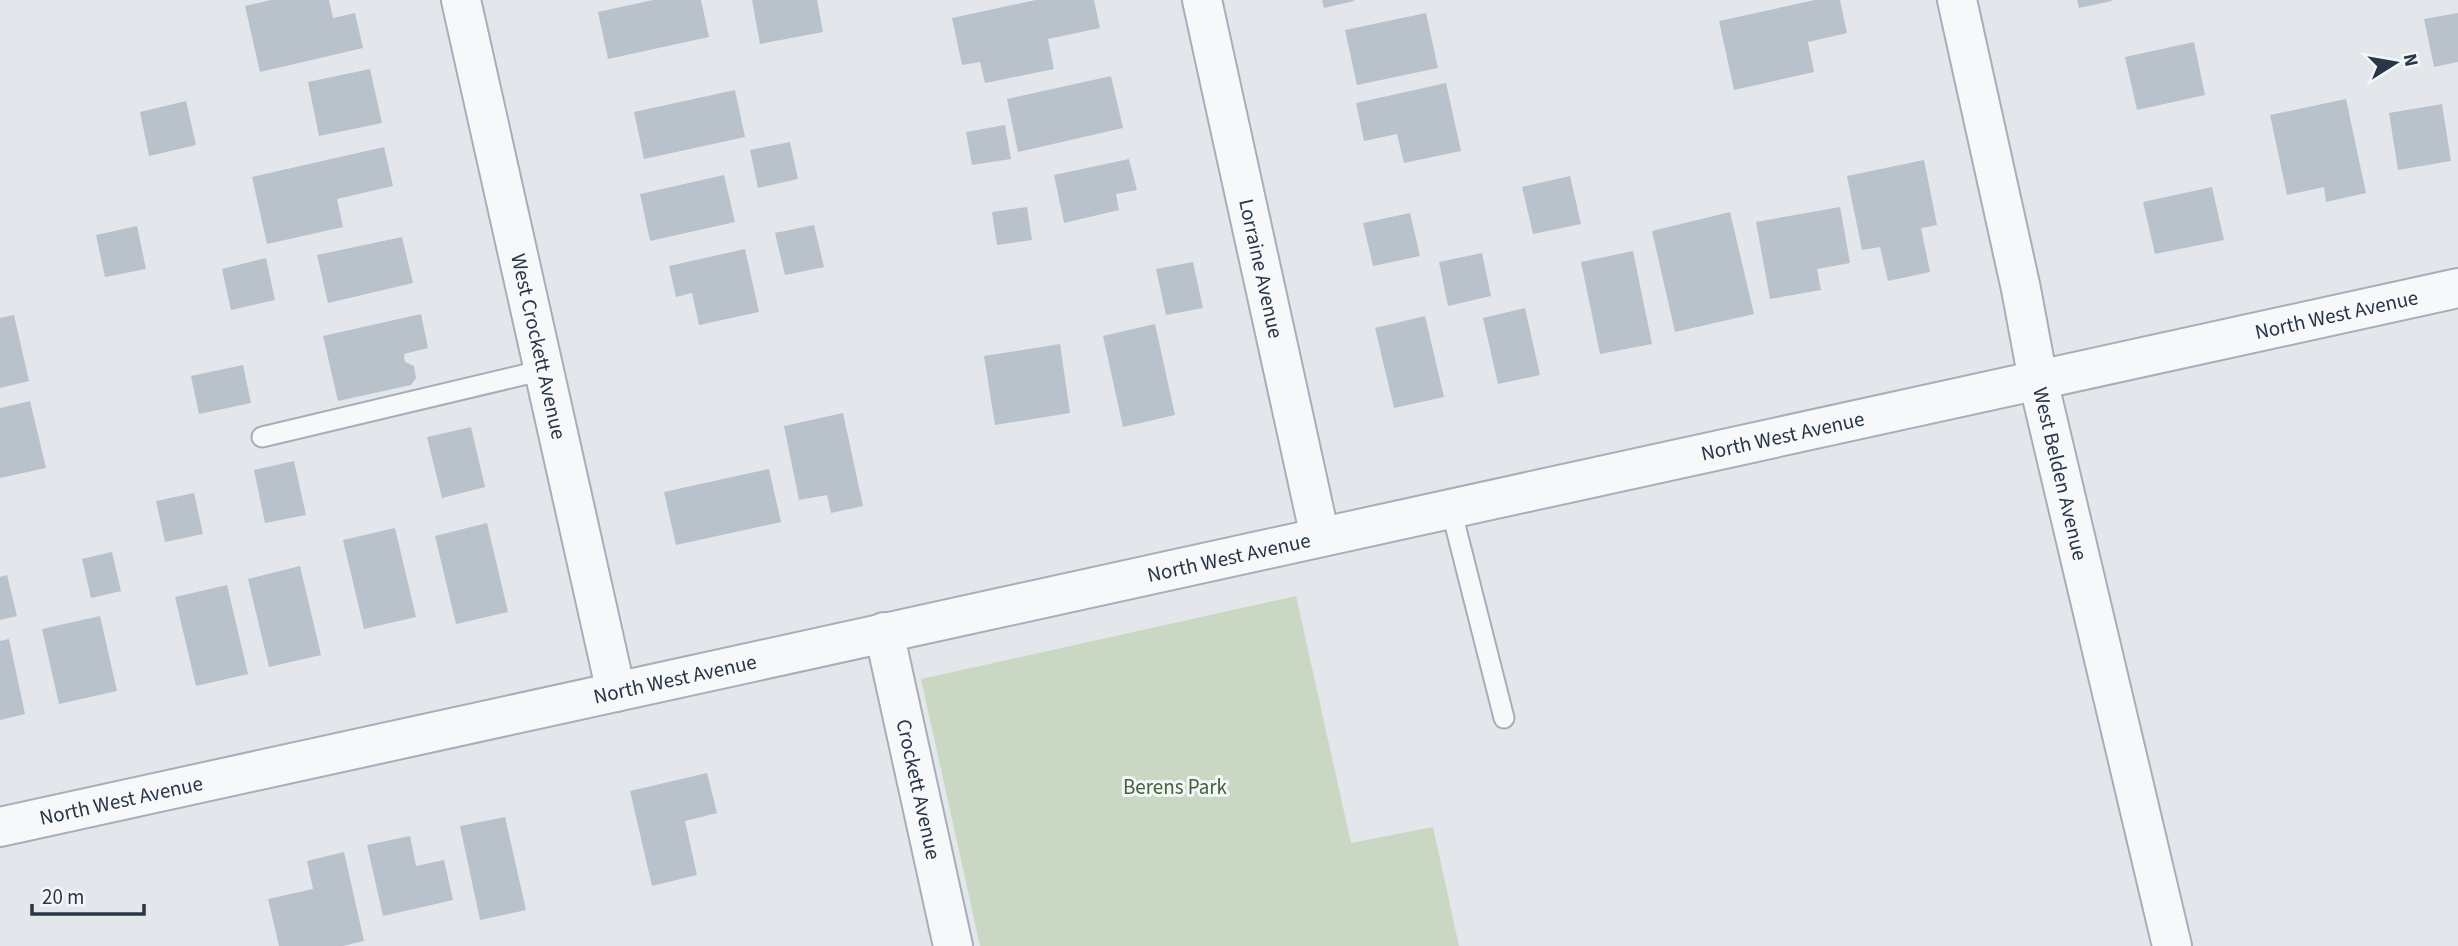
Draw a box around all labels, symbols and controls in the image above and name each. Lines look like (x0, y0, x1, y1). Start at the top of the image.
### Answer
north arrow (2360, 28, 2430, 98)
text: N (2396, 51, 2425, 69)
street label: Lorraine Avenue (1231, 196, 1291, 341)
street label: West Crockett Avenue (503, 251, 574, 442)
street label: North West Avenue (2252, 282, 2421, 347)
street label: West Belden Avenue (2025, 384, 2095, 564)
street label: North West Avenue (1698, 404, 1867, 469)
street label: North West Avenue (1144, 525, 1313, 590)
street label: North West Avenue (590, 647, 759, 711)
street label: Crockett Avenue (889, 716, 949, 862)
street label: North West Avenue (37, 768, 206, 833)
park label: Berens Park (1123, 772, 1228, 802)
scale bar (32, 872, 144, 916)
text: 20 m (42, 882, 84, 912)

